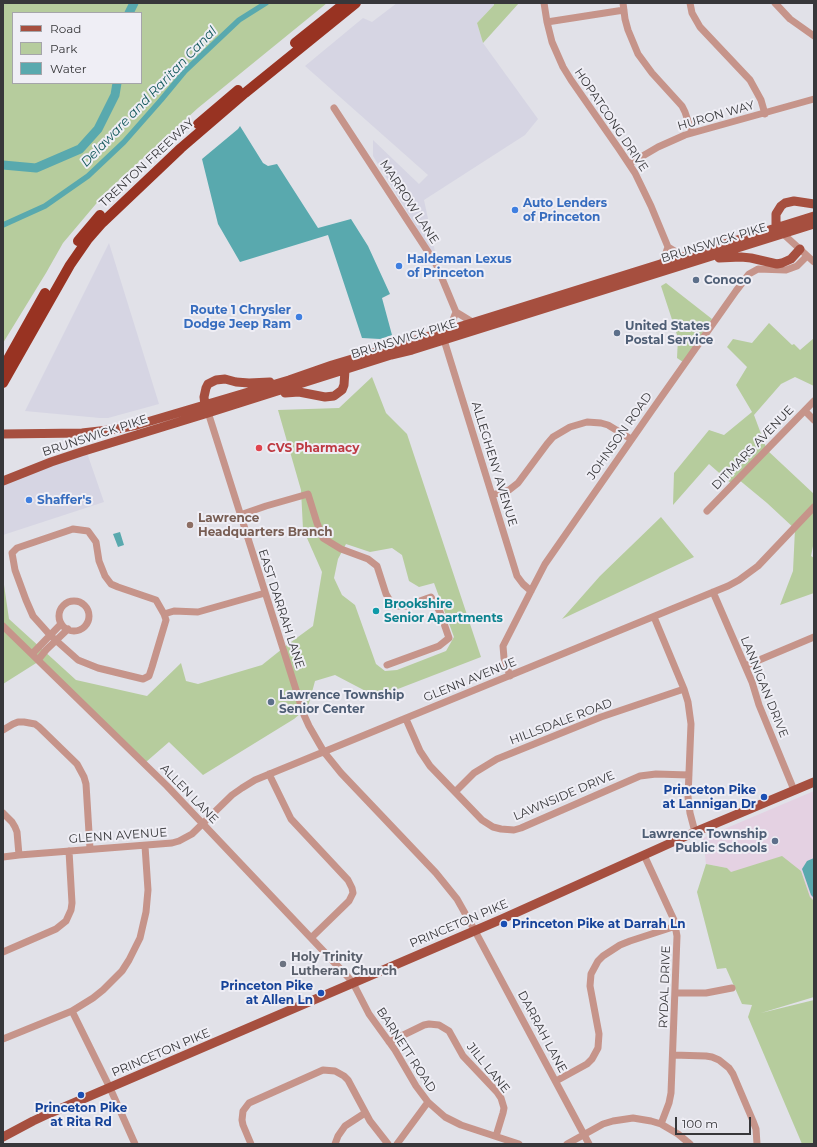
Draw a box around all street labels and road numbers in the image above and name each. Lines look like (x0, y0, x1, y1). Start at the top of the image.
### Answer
street label: HOPATCONG DRIVE (571, 66, 651, 174)
street label: HURON WAY (676, 98, 756, 134)
street label: TRENTON FREEWAY (97, 116, 197, 210)
street label: MARROW LANE (377, 157, 441, 247)
street label: BRUNSWICK PIKE (659, 220, 769, 266)
street label: BRUNSWICK PIKE (349, 316, 459, 362)
street label: JOHNSON ROAD (585, 390, 655, 482)
street label: ALLEGHENY AVENUE (468, 400, 520, 528)
street label: DITMARS AVENUE (709, 403, 797, 493)
street label: BRUNSWICK PIKE (40, 412, 150, 460)
street label: EAST DARRAH LANE (255, 548, 307, 670)
street label: LANNIGAN DRIVE (737, 634, 791, 740)
street label: GLENN AVENUE (422, 655, 518, 705)
street label: HILLSDALE ROAD (508, 696, 614, 748)
street label: ALLEN LANE (157, 761, 221, 827)
street label: LAWNSIDE DRIVE (511, 768, 617, 824)
street label: GLENN AVENUE (68, 825, 168, 847)
street label: PRINCETON PIKE (408, 897, 510, 951)
street label: RYDAL DRIVE (656, 945, 674, 1029)
street label: DARRAH LANE (514, 989, 570, 1075)
street label: BARNETT ROAD (373, 1005, 439, 1095)
street label: PRINCETON PIKE (110, 1026, 212, 1080)
street label: JILL LANE (463, 1040, 513, 1096)

